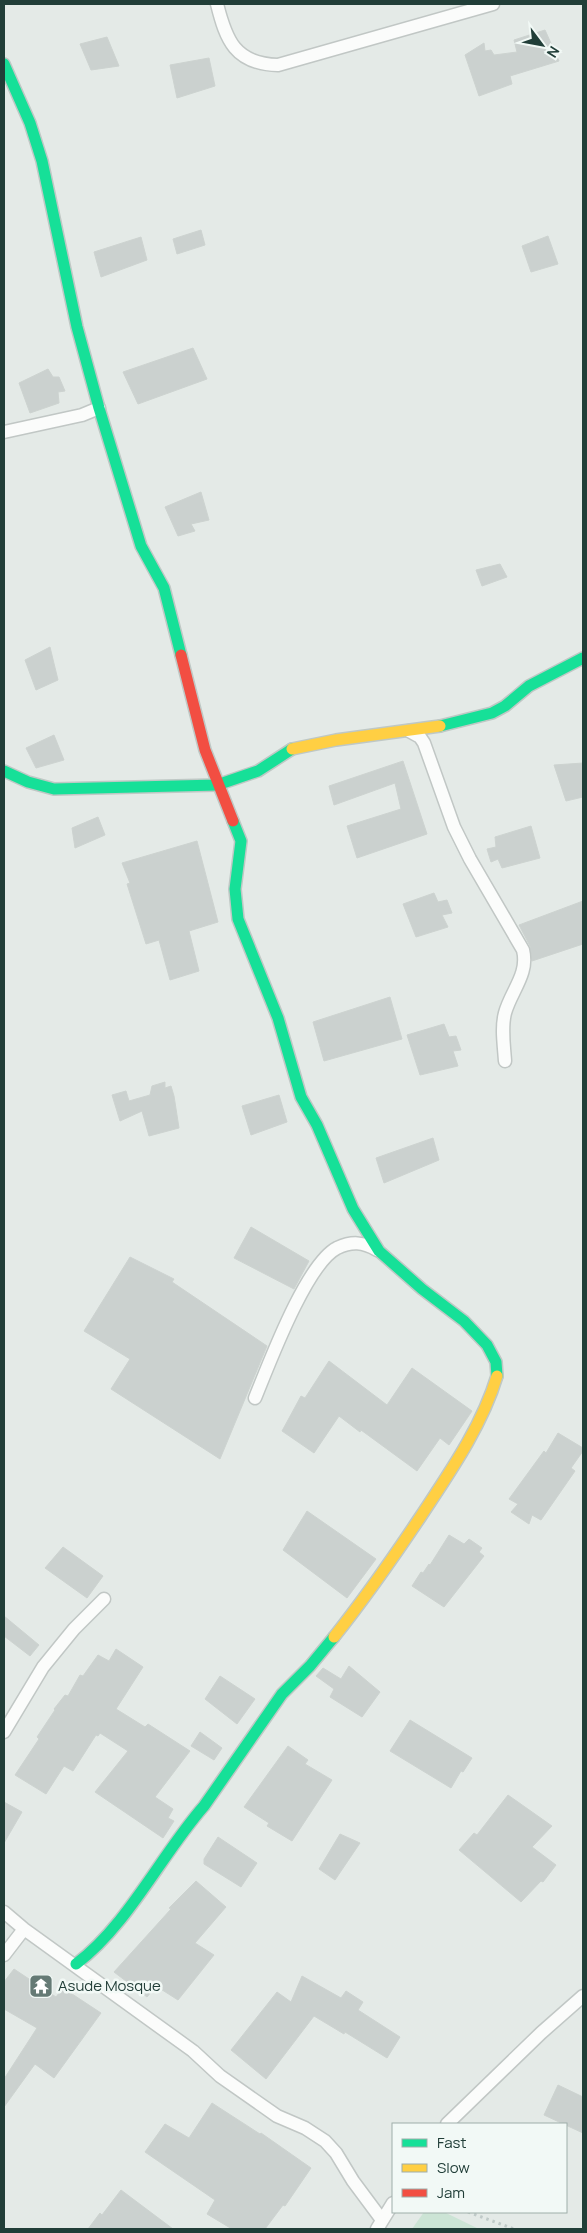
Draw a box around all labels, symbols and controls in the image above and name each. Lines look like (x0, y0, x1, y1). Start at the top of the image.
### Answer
north arrow (517, 20, 567, 70)
text: N (543, 43, 564, 61)
temple icon: Asude Mosque (28, 1973, 54, 1999)
place label: Asude Mosque (58, 1975, 161, 1996)
legend (392, 2123, 567, 2213)
text: Fast (437, 2132, 466, 2153)
text: Slow (437, 2157, 470, 2178)
text: Jam (437, 2182, 465, 2203)

